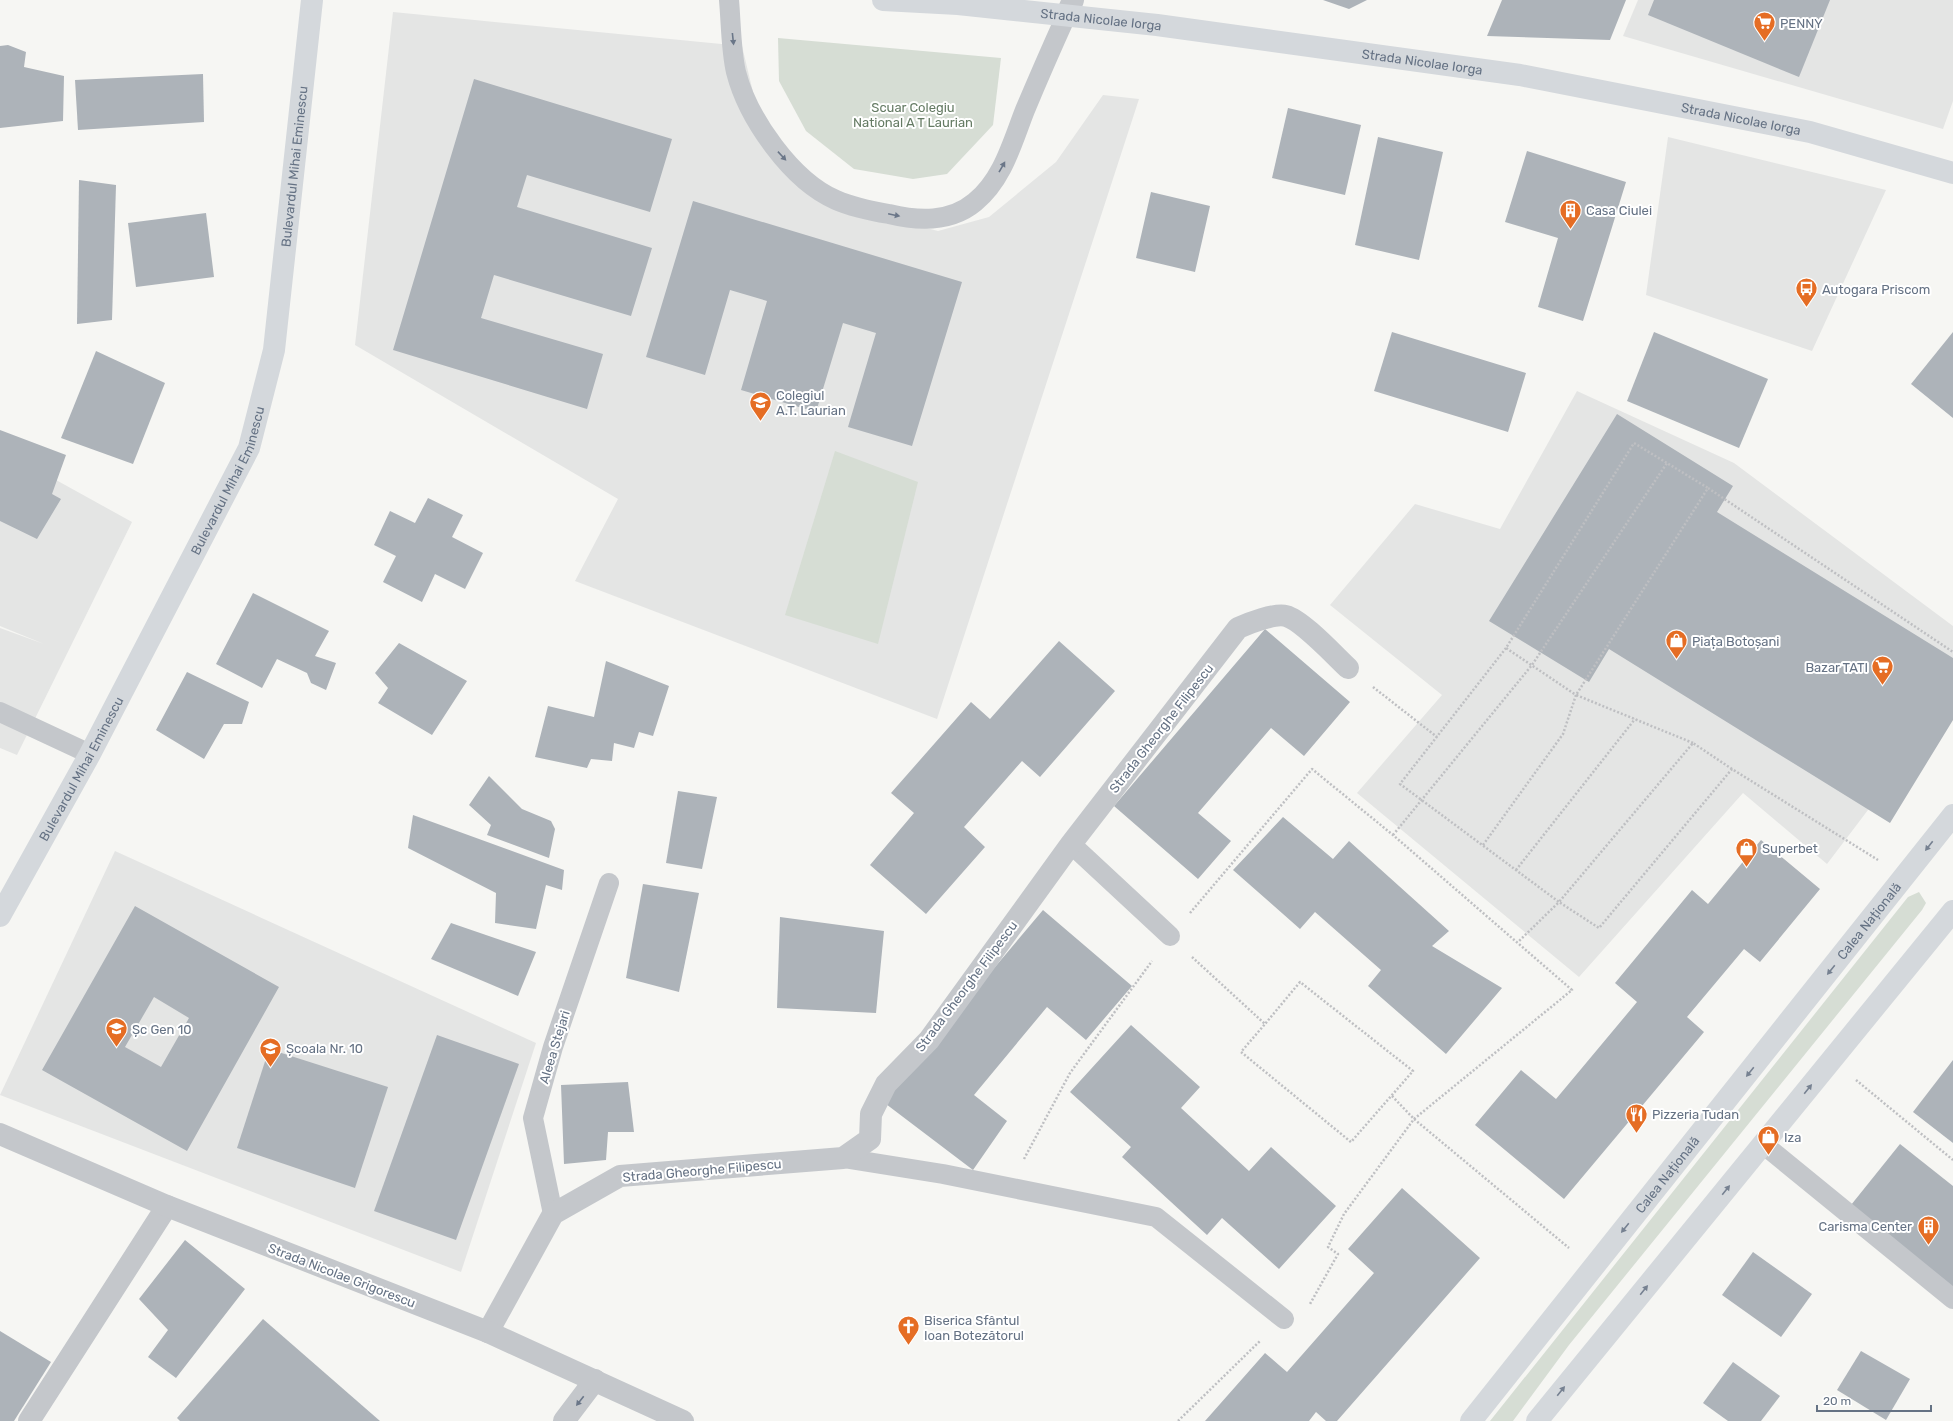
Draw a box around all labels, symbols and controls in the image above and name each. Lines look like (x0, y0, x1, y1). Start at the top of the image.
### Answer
street label: Strada Nicolae Iorga (1040, 6, 1163, 34)
supermarket icon: PENNY (1752, 10, 1778, 43)
place label: PENNY (1780, 16, 1823, 31)
one-way arrow (729, 33, 736, 45)
street label: Strada Nicolae Iorga (1361, 46, 1484, 78)
street label: Bulevardul Mihai Eminescu (278, 85, 311, 248)
park label: Scuar Colegiu National A T Laurian (853, 100, 973, 130)
street label: Strada Nicolae Iorga (1680, 100, 1802, 138)
one-way arrow (777, 151, 787, 161)
one-way arrow (998, 162, 1005, 173)
building icon: Casa Ciulei (1558, 197, 1584, 230)
place label: Casa Ciulei (1586, 203, 1652, 218)
one-way arrow (888, 213, 900, 219)
bus stop icon: Autogara Priscom (1793, 276, 1819, 309)
place label: Autogara Priscom (1822, 282, 1930, 298)
place label: Colegiul A.T. Laurian (776, 388, 846, 418)
school or university icon: Colegiul A.T. Laurian (747, 389, 773, 422)
street label: Bulevardul Mihai Eminescu (188, 405, 267, 557)
shop icon: Piața Botoșani (1663, 628, 1689, 661)
place label: Piața Botoșani (1692, 634, 1780, 649)
supermarket icon: Bazar TATI (1870, 654, 1896, 687)
place label: Bazar TATI (1805, 660, 1868, 675)
street label: Strada Gheorghe Filipescu (1106, 661, 1217, 796)
street label: Bulevardul Mihai Eminescu (36, 694, 126, 844)
shop icon: Superbet (1734, 835, 1760, 868)
place label: Superbet (1762, 841, 1818, 856)
one-way arrow (1925, 841, 1934, 852)
street label: Calea Națională (1834, 880, 1904, 963)
street label: Strada Gheorghe Filipescu (912, 918, 1021, 1055)
one-way arrow (1827, 965, 1836, 976)
street label: Aleea Stejari (536, 1009, 573, 1086)
school or university icon: Șc Gen 10 (104, 1016, 130, 1049)
place label: Șc Gen 10 (132, 1022, 191, 1037)
school or university icon: Școala Nr. 10 (257, 1035, 283, 1068)
place label: Școala Nr. 10 (286, 1041, 363, 1056)
one-way arrow (1746, 1066, 1754, 1077)
one-way arrow (1804, 1083, 1812, 1094)
restaurant icon: Pizzeria Tudan (1624, 1101, 1650, 1134)
place label: Pizzeria Tudan (1652, 1107, 1739, 1122)
shop icon: Iza (1756, 1124, 1782, 1157)
place label: Iza (1784, 1130, 1801, 1145)
street label: Calea Națională (1632, 1133, 1703, 1216)
street label: Strada Gheorghe Filipescu (622, 1156, 782, 1186)
one-way arrow (1722, 1184, 1731, 1195)
building icon: Carisma Center (1915, 1213, 1941, 1246)
place label: Carisma Center (1819, 1219, 1912, 1234)
one-way arrow (1621, 1223, 1630, 1234)
street label: Strada Nicolae Grigorescu (266, 1240, 418, 1311)
one-way arrow (1639, 1285, 1648, 1296)
place label: Biserica Sfântul Ioan Botezătorul (924, 1313, 1024, 1343)
church icon: Biserica Sfântul Ioan Botezătorul (895, 1314, 921, 1347)
one-way arrow (1557, 1385, 1566, 1396)
scale bar (1817, 1387, 1931, 1413)
text: 20 m (1823, 1394, 1851, 1408)
one-way arrow (576, 1395, 584, 1406)

